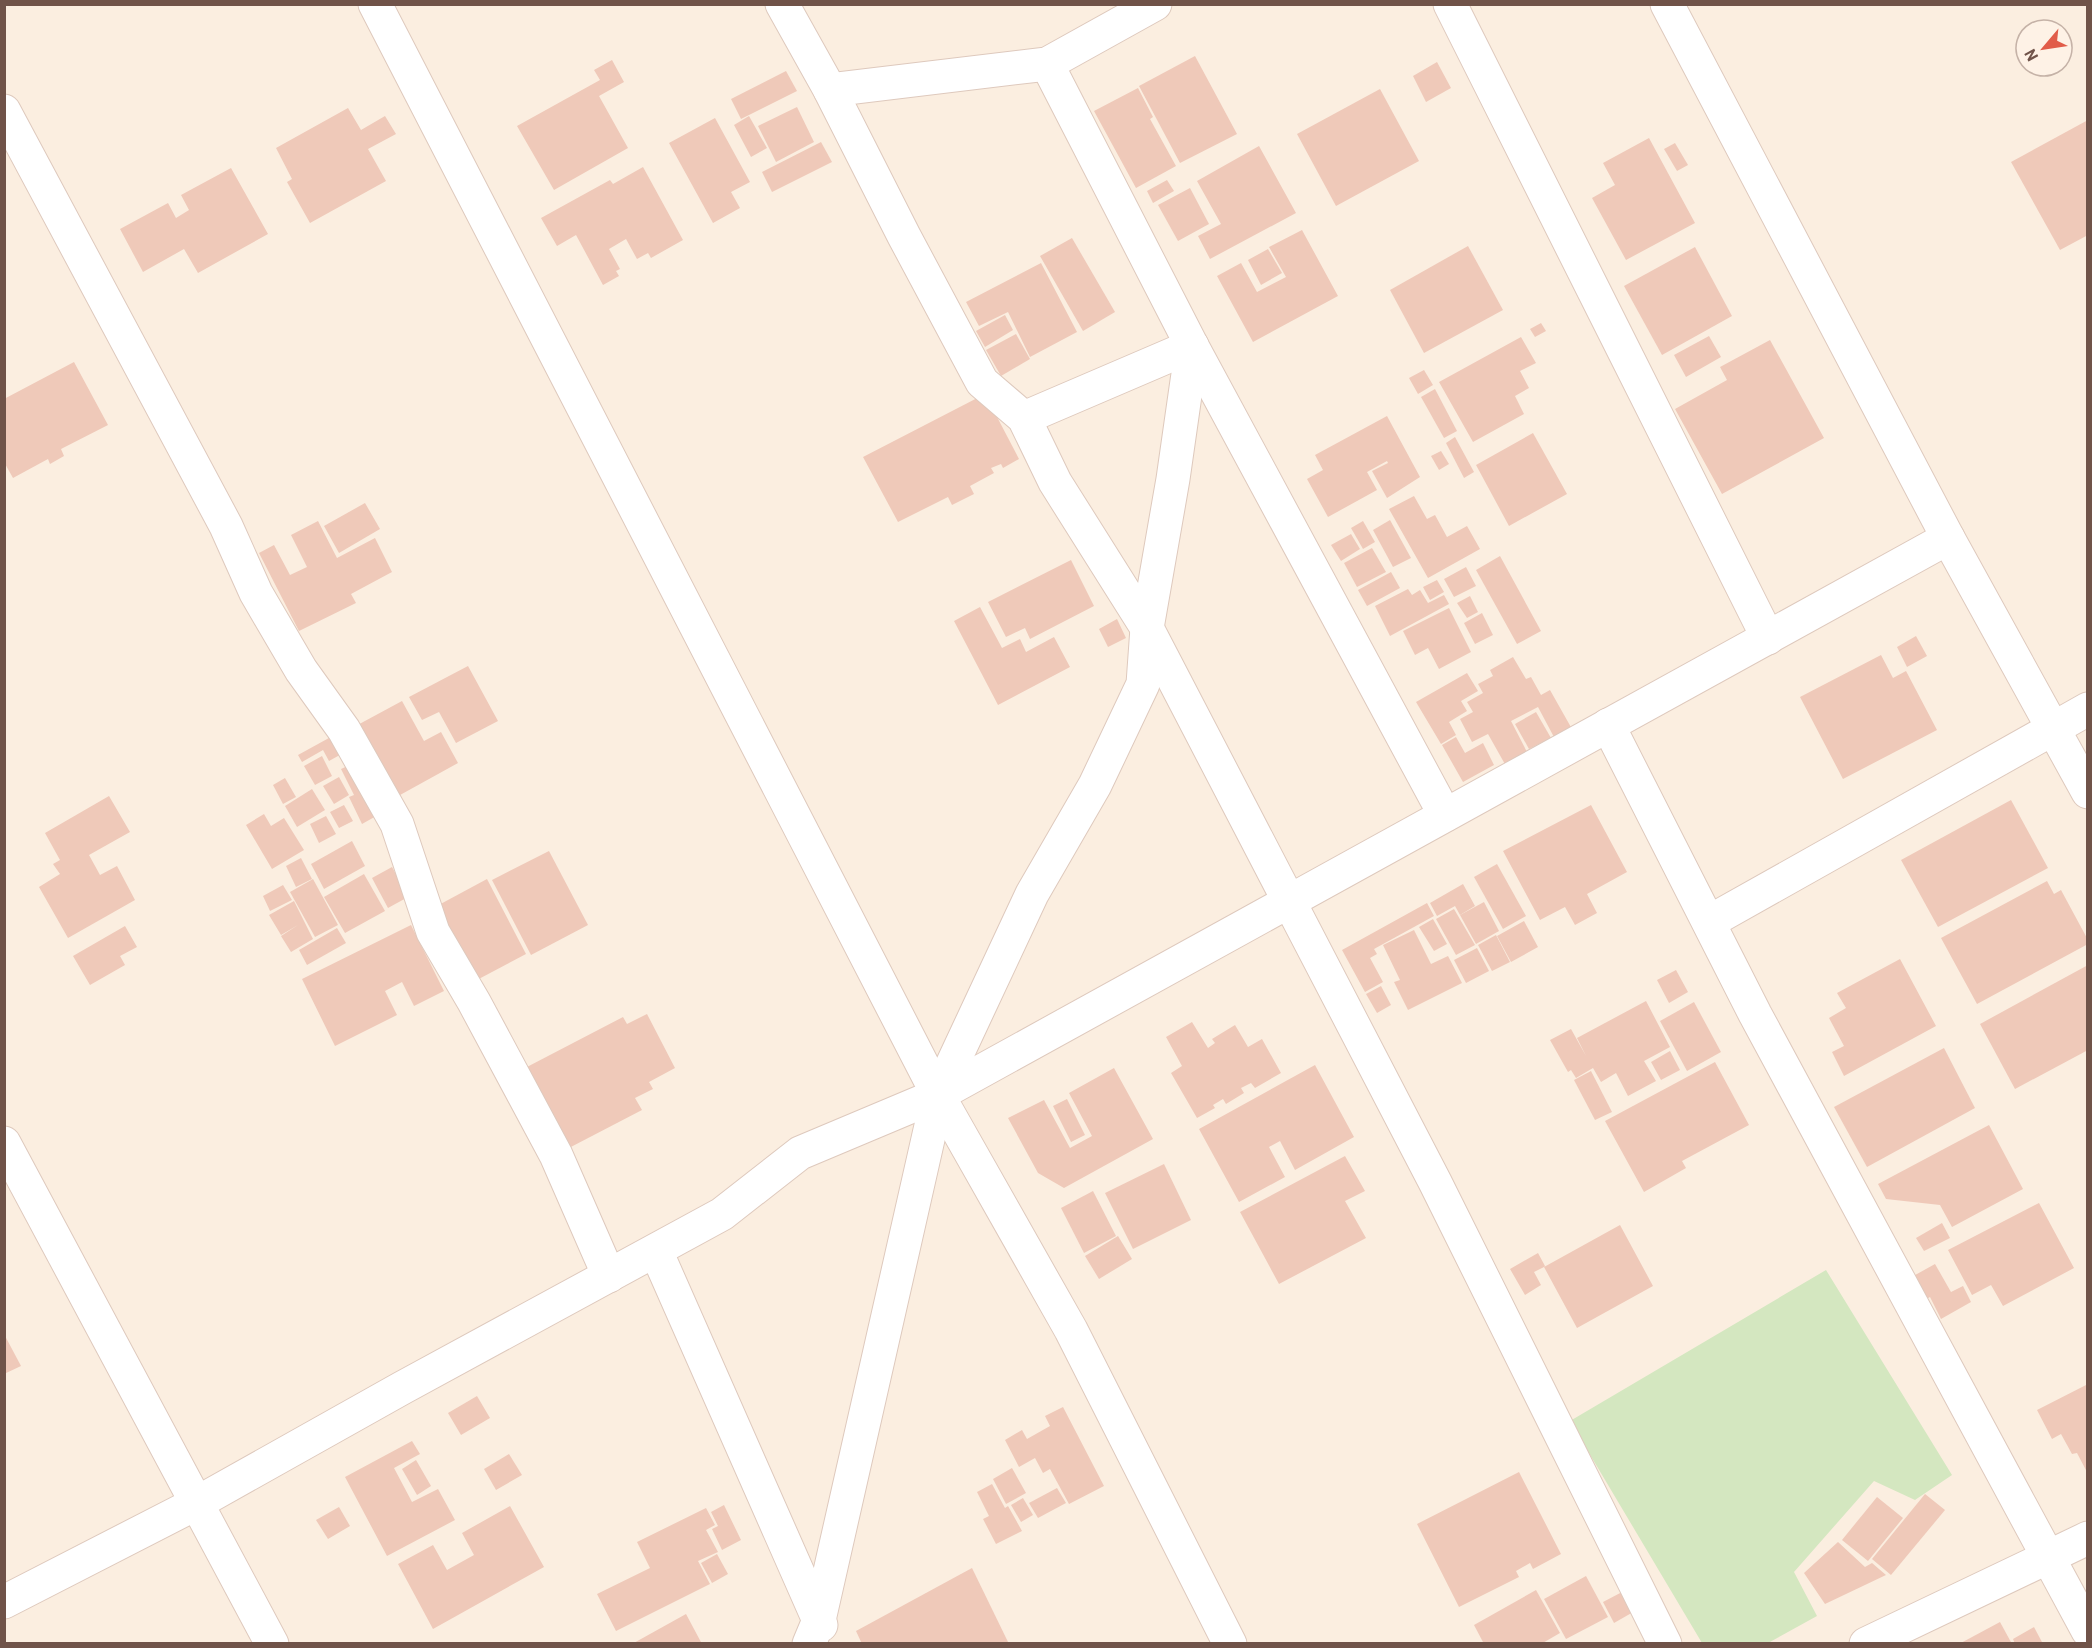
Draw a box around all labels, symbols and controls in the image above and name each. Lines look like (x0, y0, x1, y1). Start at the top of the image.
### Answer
north arrow (2014, 18, 2074, 78)
text: N (2020, 46, 2041, 65)

